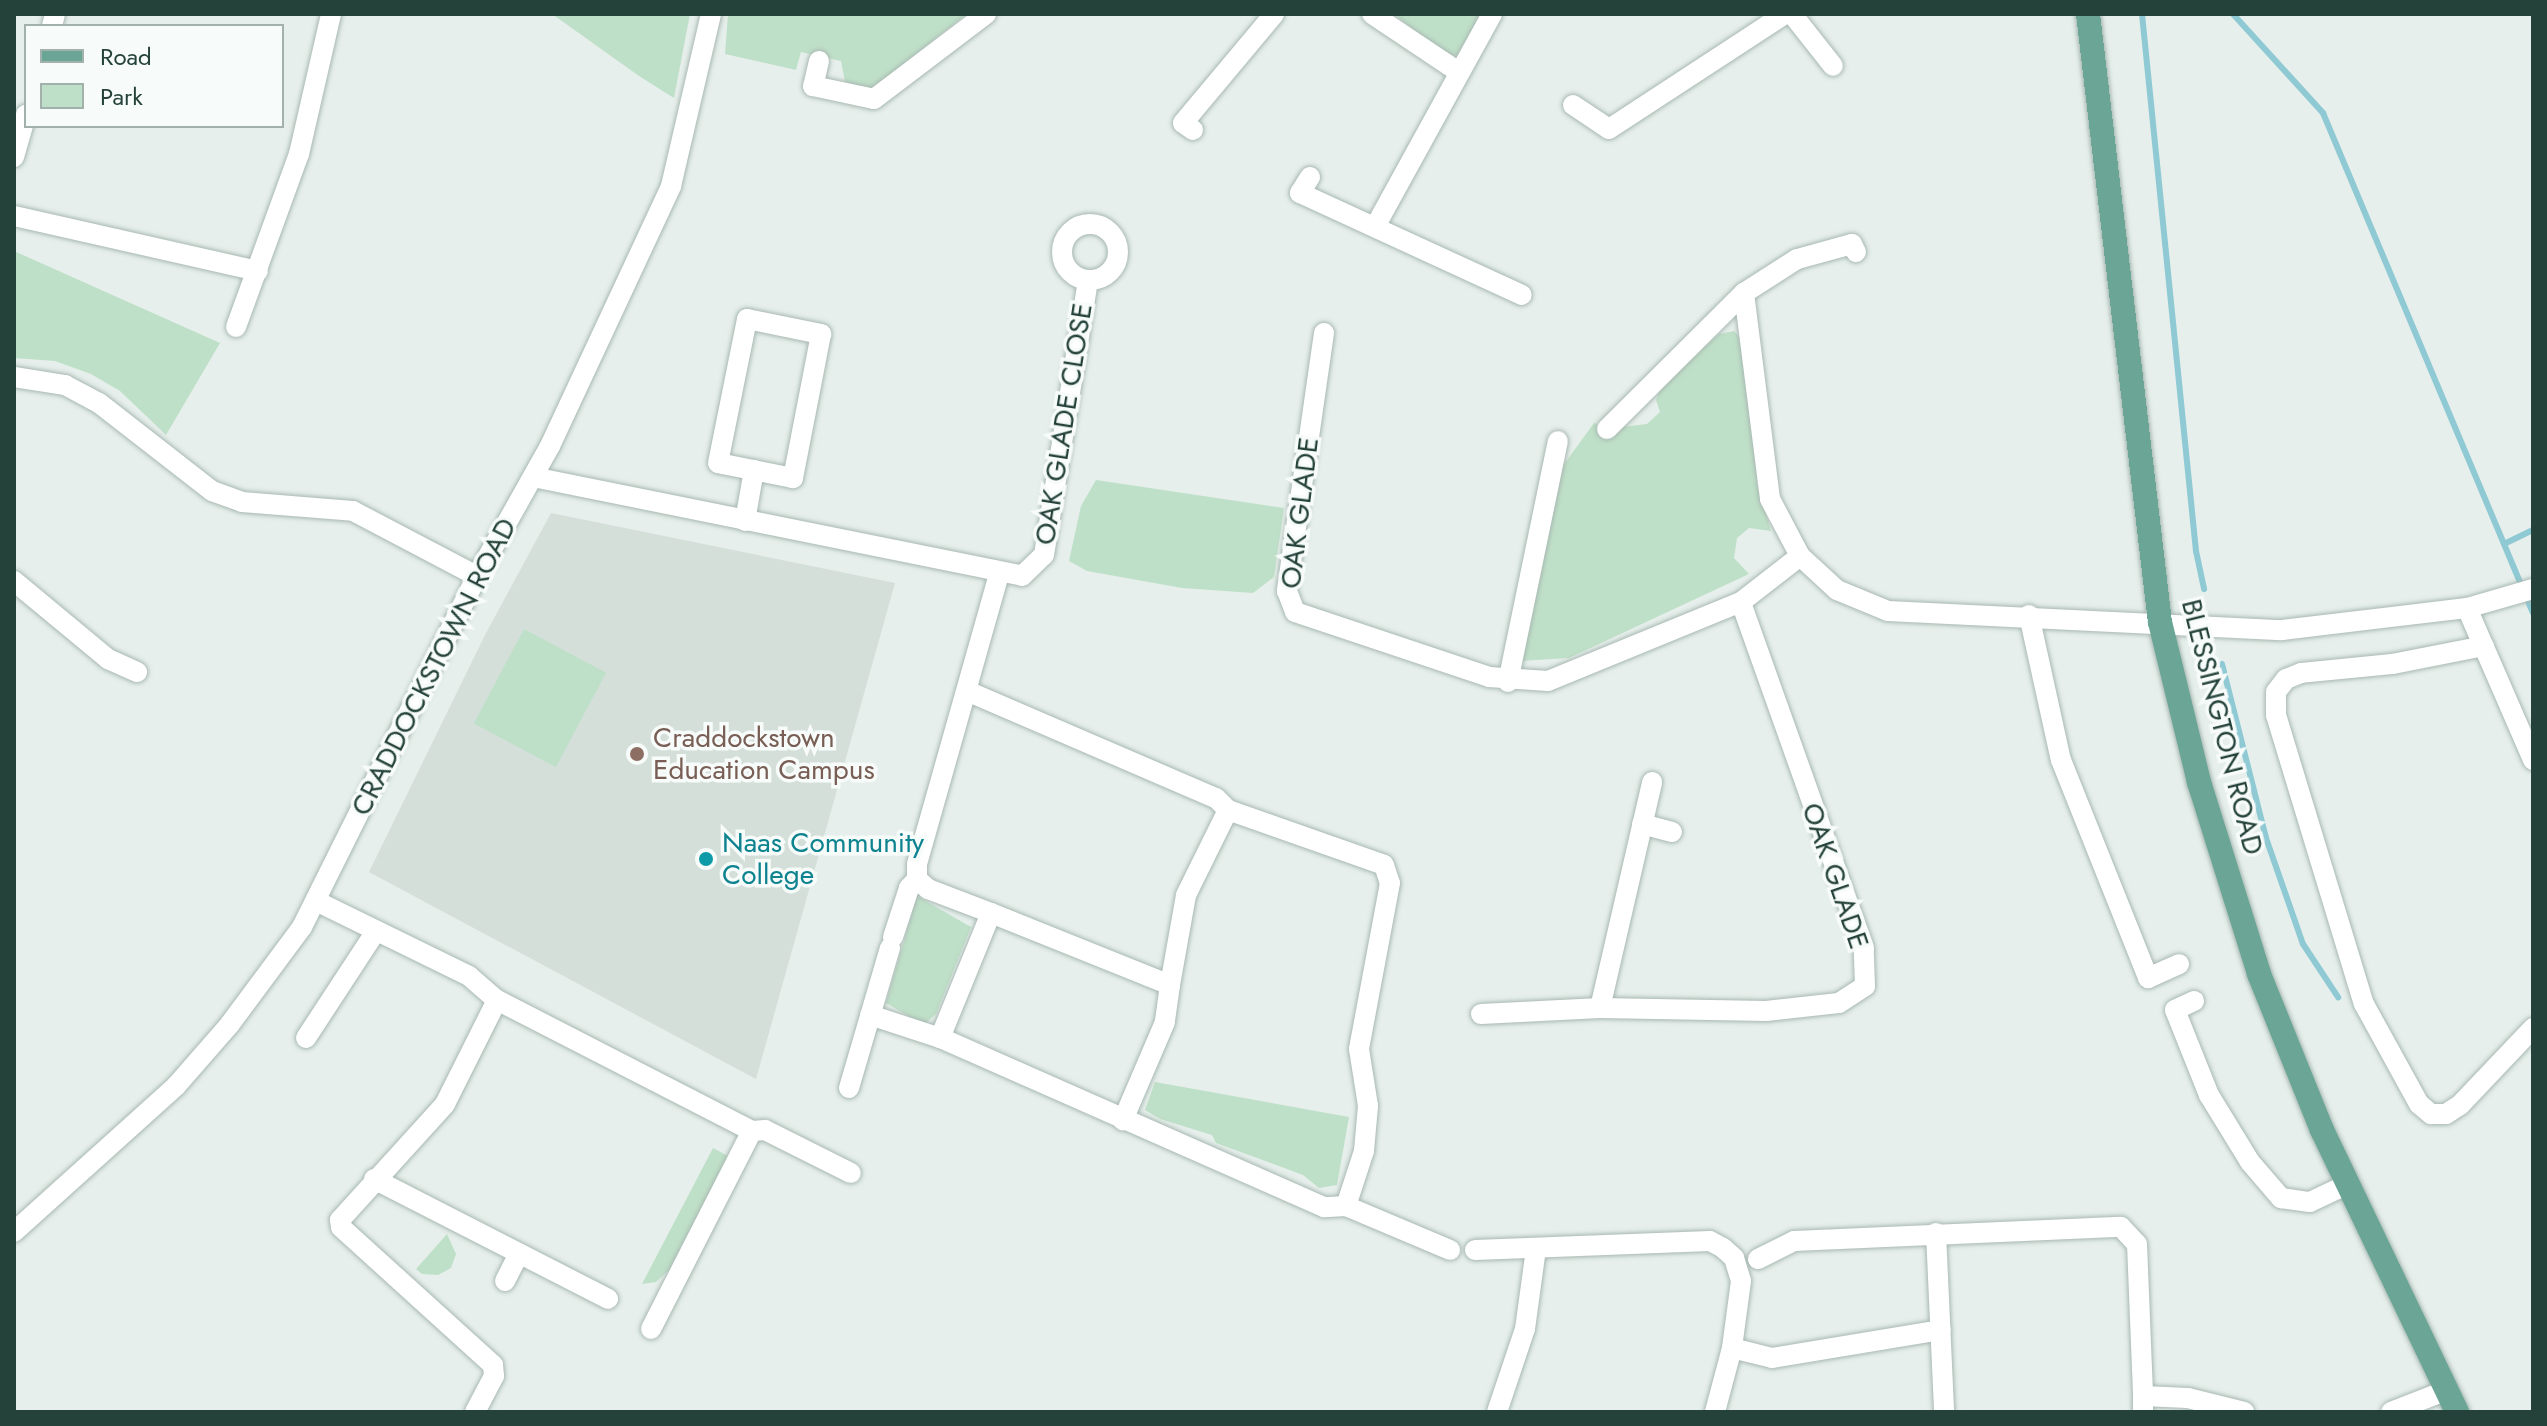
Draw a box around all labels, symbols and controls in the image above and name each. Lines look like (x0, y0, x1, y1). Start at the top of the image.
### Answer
legend (24, 24, 284, 128)
text: Road (100, 39, 152, 74)
text: Park (100, 79, 143, 114)
street label: OAK GLADE CLOSE (1028, 301, 1100, 547)
street label: OAK GLADE (1274, 435, 1326, 591)
street label: CRADDOCKSTOWN ROAD (344, 513, 524, 821)
street label: BLESSINGTON ROAD (2174, 596, 2270, 858)
place label: Craddockstown Education Campus (653, 721, 875, 787)
marker: Craddockstown Education Campus (628, 745, 646, 763)
street label: OAK GLADE (1794, 799, 1876, 953)
place label: Naas Community College (722, 826, 924, 892)
marker: Naas Community College (697, 850, 715, 868)

